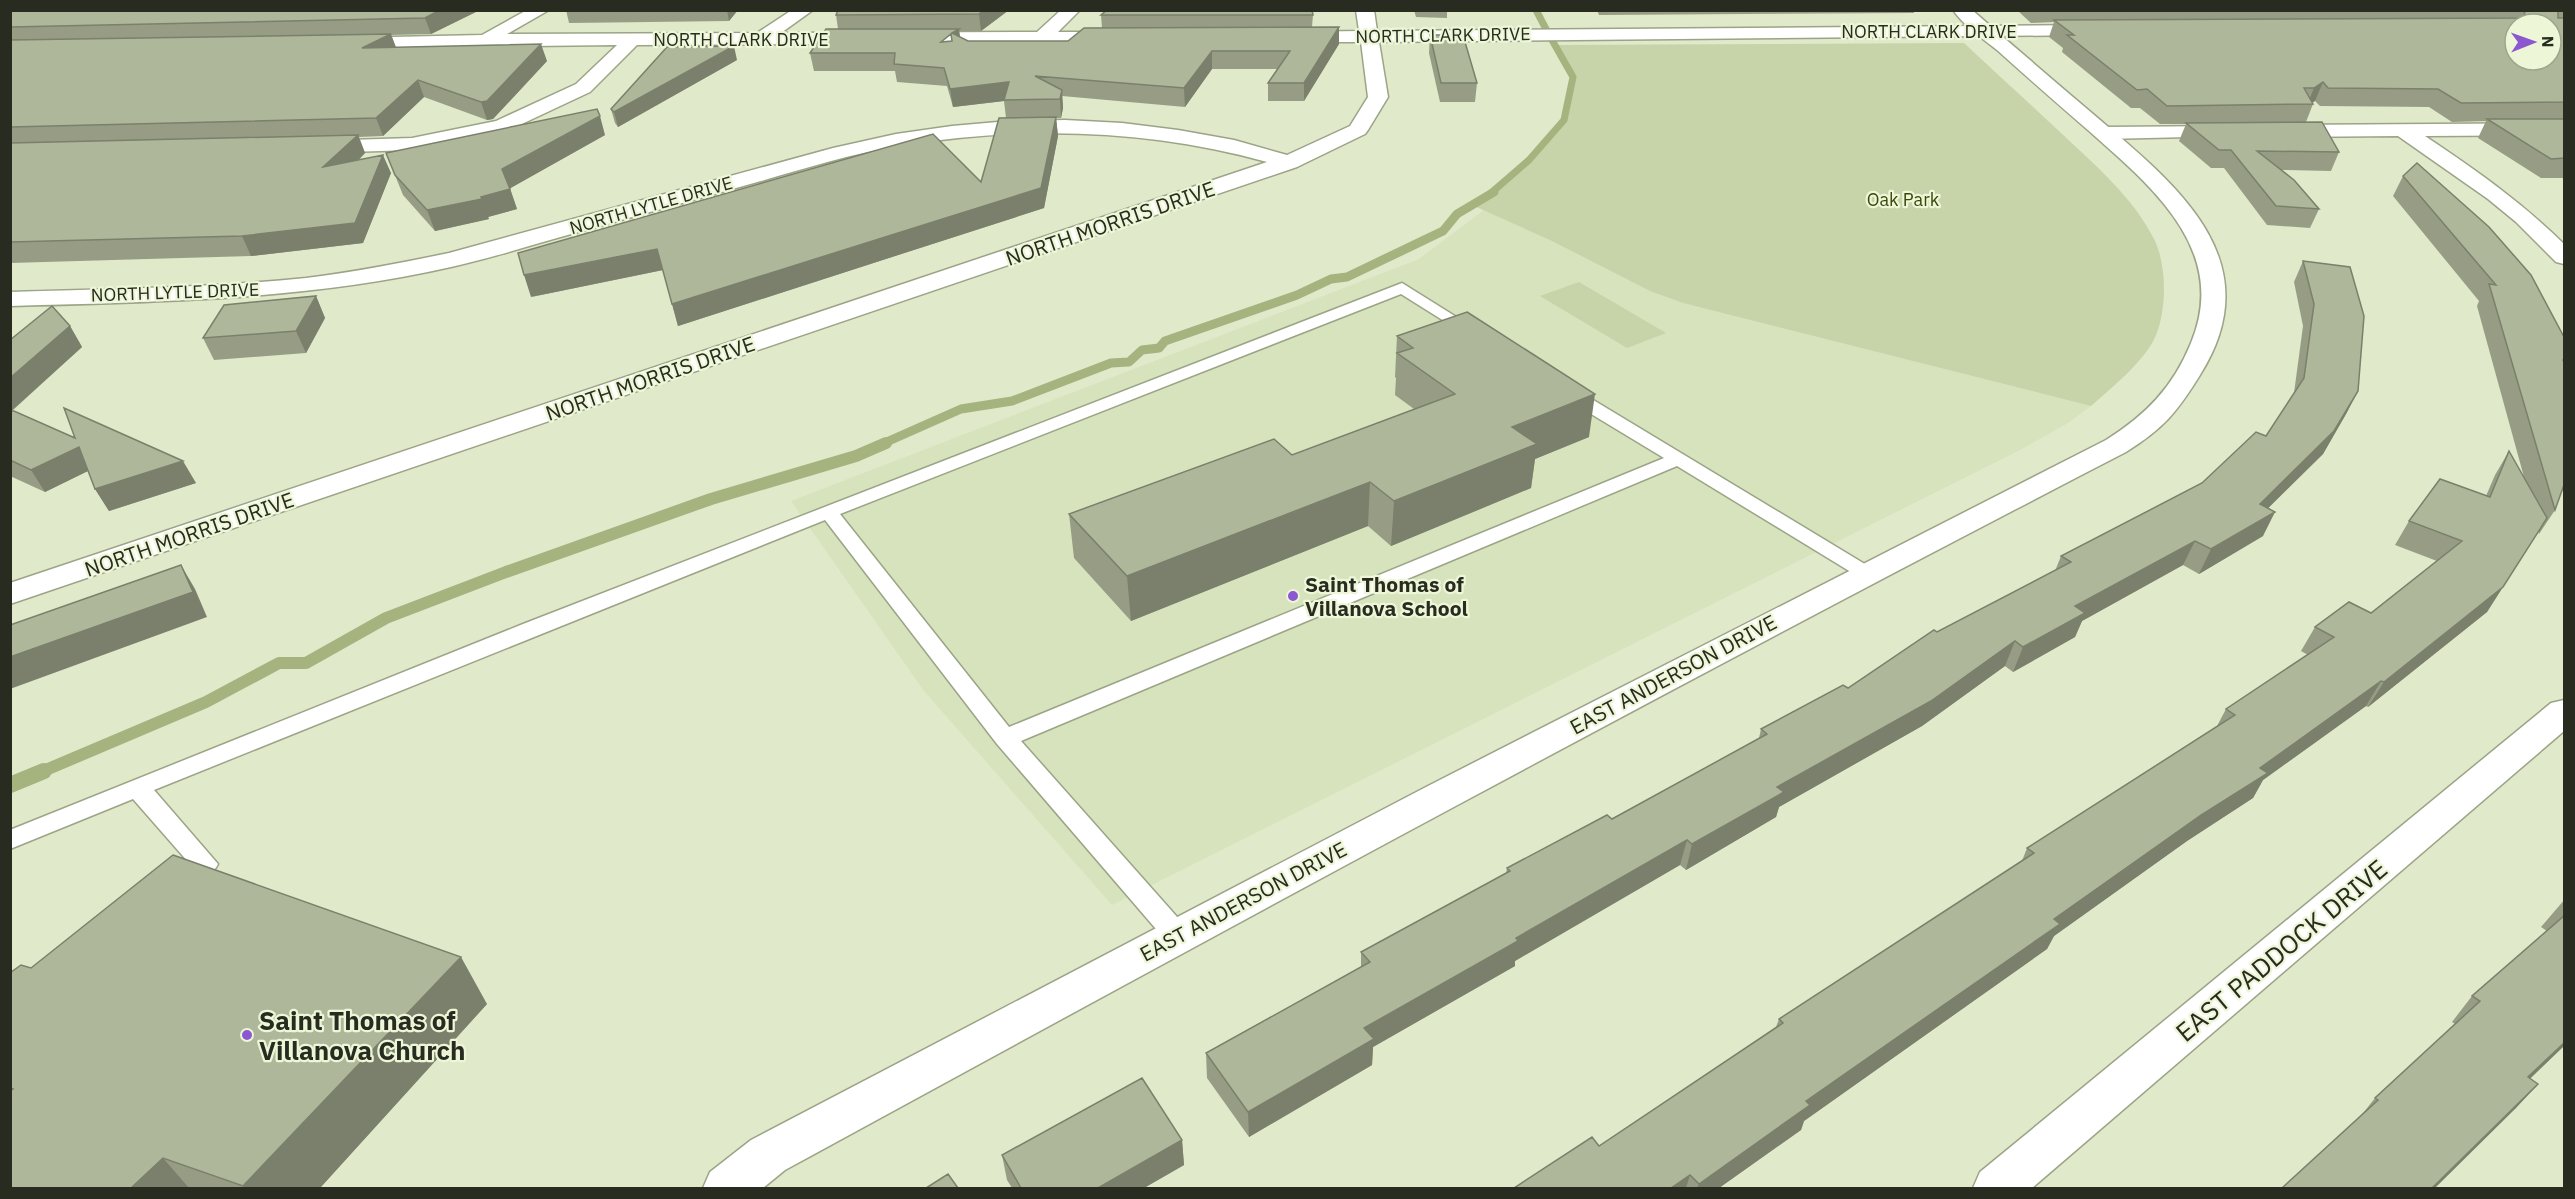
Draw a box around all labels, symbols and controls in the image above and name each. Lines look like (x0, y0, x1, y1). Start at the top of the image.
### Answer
north arrow (2503, 12, 2563, 72)
street label: NORTH CLARK DRIVE (1841, 20, 2017, 43)
street label: NORTH CLARK DRIVE (1355, 22, 1531, 48)
street label: NORTH CLARK DRIVE (653, 28, 829, 51)
text: N (2538, 36, 2558, 48)
street label: NORTH LYTLE DRIVE (567, 171, 735, 239)
street label: NORTH MORRIS DRIVE (1002, 174, 1218, 272)
park label: Oak Park (1867, 188, 1940, 211)
street label: NORTH LYTLE DRIVE (90, 278, 260, 306)
street label: NORTH MORRIS DRIVE (542, 329, 758, 427)
street label: NORTH MORRIS DRIVE (81, 485, 297, 583)
place label: Saint Thomas of Villanova School (1305, 570, 1468, 622)
marker: Saint Thomas of Villanova School (1286, 589, 1300, 603)
street label: EAST ANDERSON DRIVE (1565, 608, 1781, 740)
street label: EAST ANDERSON DRIVE (1135, 835, 1351, 967)
street label: EAST PADDOCK DRIVE (2168, 851, 2394, 1049)
place label: Saint Thomas of Villanova Church (259, 1003, 466, 1067)
marker: Saint Thomas of Villanova Church (240, 1028, 254, 1042)

